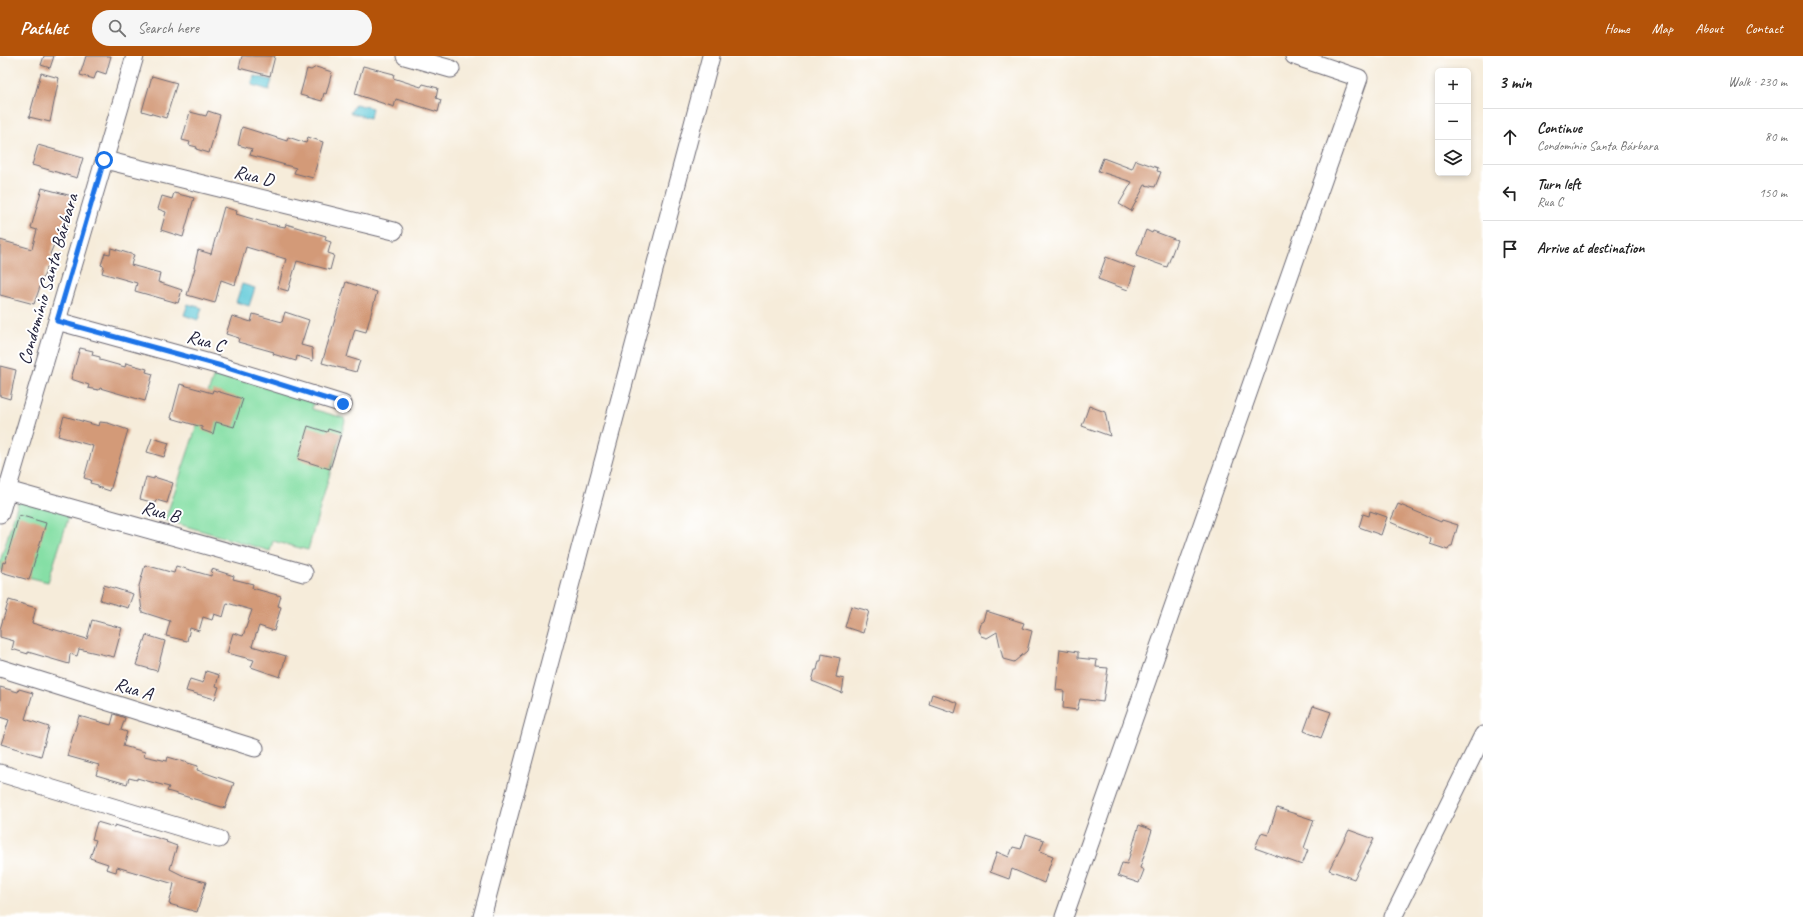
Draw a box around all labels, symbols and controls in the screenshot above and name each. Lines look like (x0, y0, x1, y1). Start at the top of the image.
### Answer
search box (92, 10, 372, 46)
text: Pathlet (20, 16, 68, 40)
icon: search (106, 17, 128, 39)
text: Search here (138, 19, 199, 38)
text: Home (1604, 20, 1630, 37)
text: Map (1652, 20, 1673, 37)
text: About (1695, 20, 1723, 37)
text: Contact (1745, 20, 1783, 37)
map controls (1435, 68, 1471, 176)
button: + (1435, 68, 1471, 104)
text: 3 min (1499, 72, 1532, 93)
text: Walk · 230 m (1728, 74, 1787, 90)
button: − (1435, 104, 1471, 140)
text: Continue (1537, 119, 1582, 138)
icon: ahead (1499, 126, 1521, 148)
text: 80 m (1765, 129, 1787, 145)
text: Condomínio Santa Bárbara (1537, 138, 1658, 154)
button: layers (1435, 140, 1471, 176)
route start (95, 151, 113, 169)
street label: Rua D (232, 160, 278, 193)
text: Turn left (1537, 175, 1580, 194)
icon: left (1499, 182, 1521, 204)
text: 150 m (1759, 185, 1787, 201)
street label: Condomínio Santa Bárbara (12, 190, 84, 367)
text: Rua C (1537, 194, 1563, 210)
icon: arrive (1499, 238, 1521, 260)
text: Arrive at destination (1537, 239, 1644, 258)
street label: Rua C (184, 324, 230, 359)
route end (334, 395, 352, 413)
street label: Rua B (139, 495, 184, 529)
street label: Rua A (112, 672, 157, 706)

